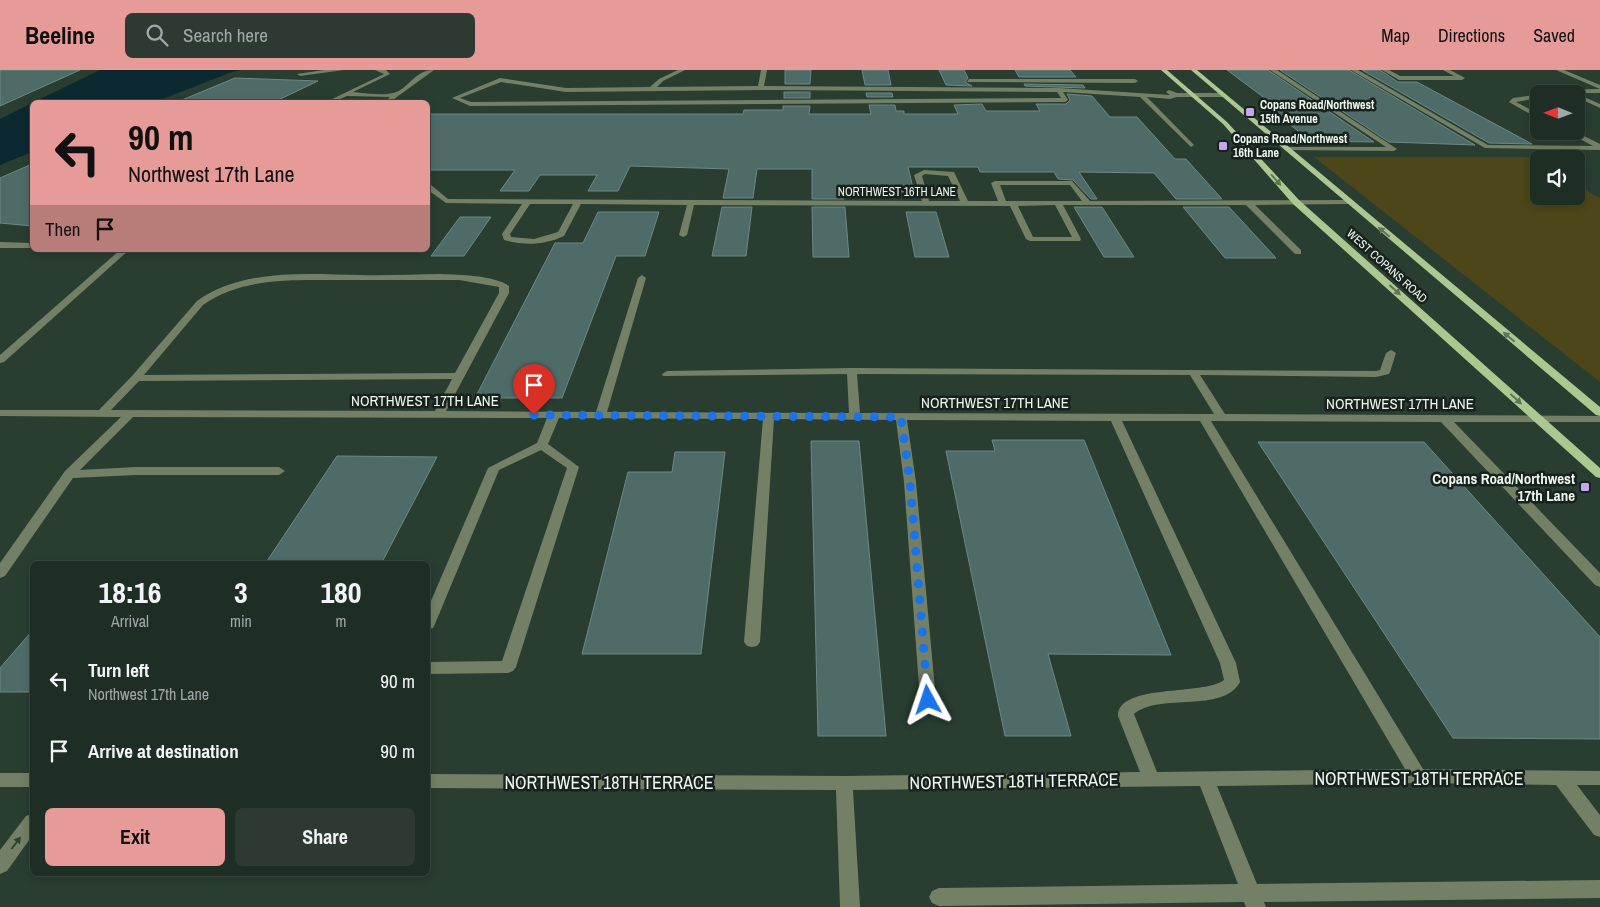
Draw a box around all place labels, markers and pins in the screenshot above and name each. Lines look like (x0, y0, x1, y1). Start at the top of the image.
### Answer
place label: Copans Road/Northwest 15th Avenue (1260, 97, 1375, 127)
marker: Copans Road/Northwest 15th Avenue (1244, 106, 1256, 118)
place label: Copans Road/Northwest 16th Lane (1233, 131, 1348, 161)
marker: Copans Road/Northwest 16th Lane (1217, 140, 1229, 152)
pin (513, 364, 555, 415)
place label: Copans Road/Northwest 17th Lane (1432, 468, 1575, 506)
marker: Copans Road/Northwest 17th Lane (1579, 481, 1591, 493)

